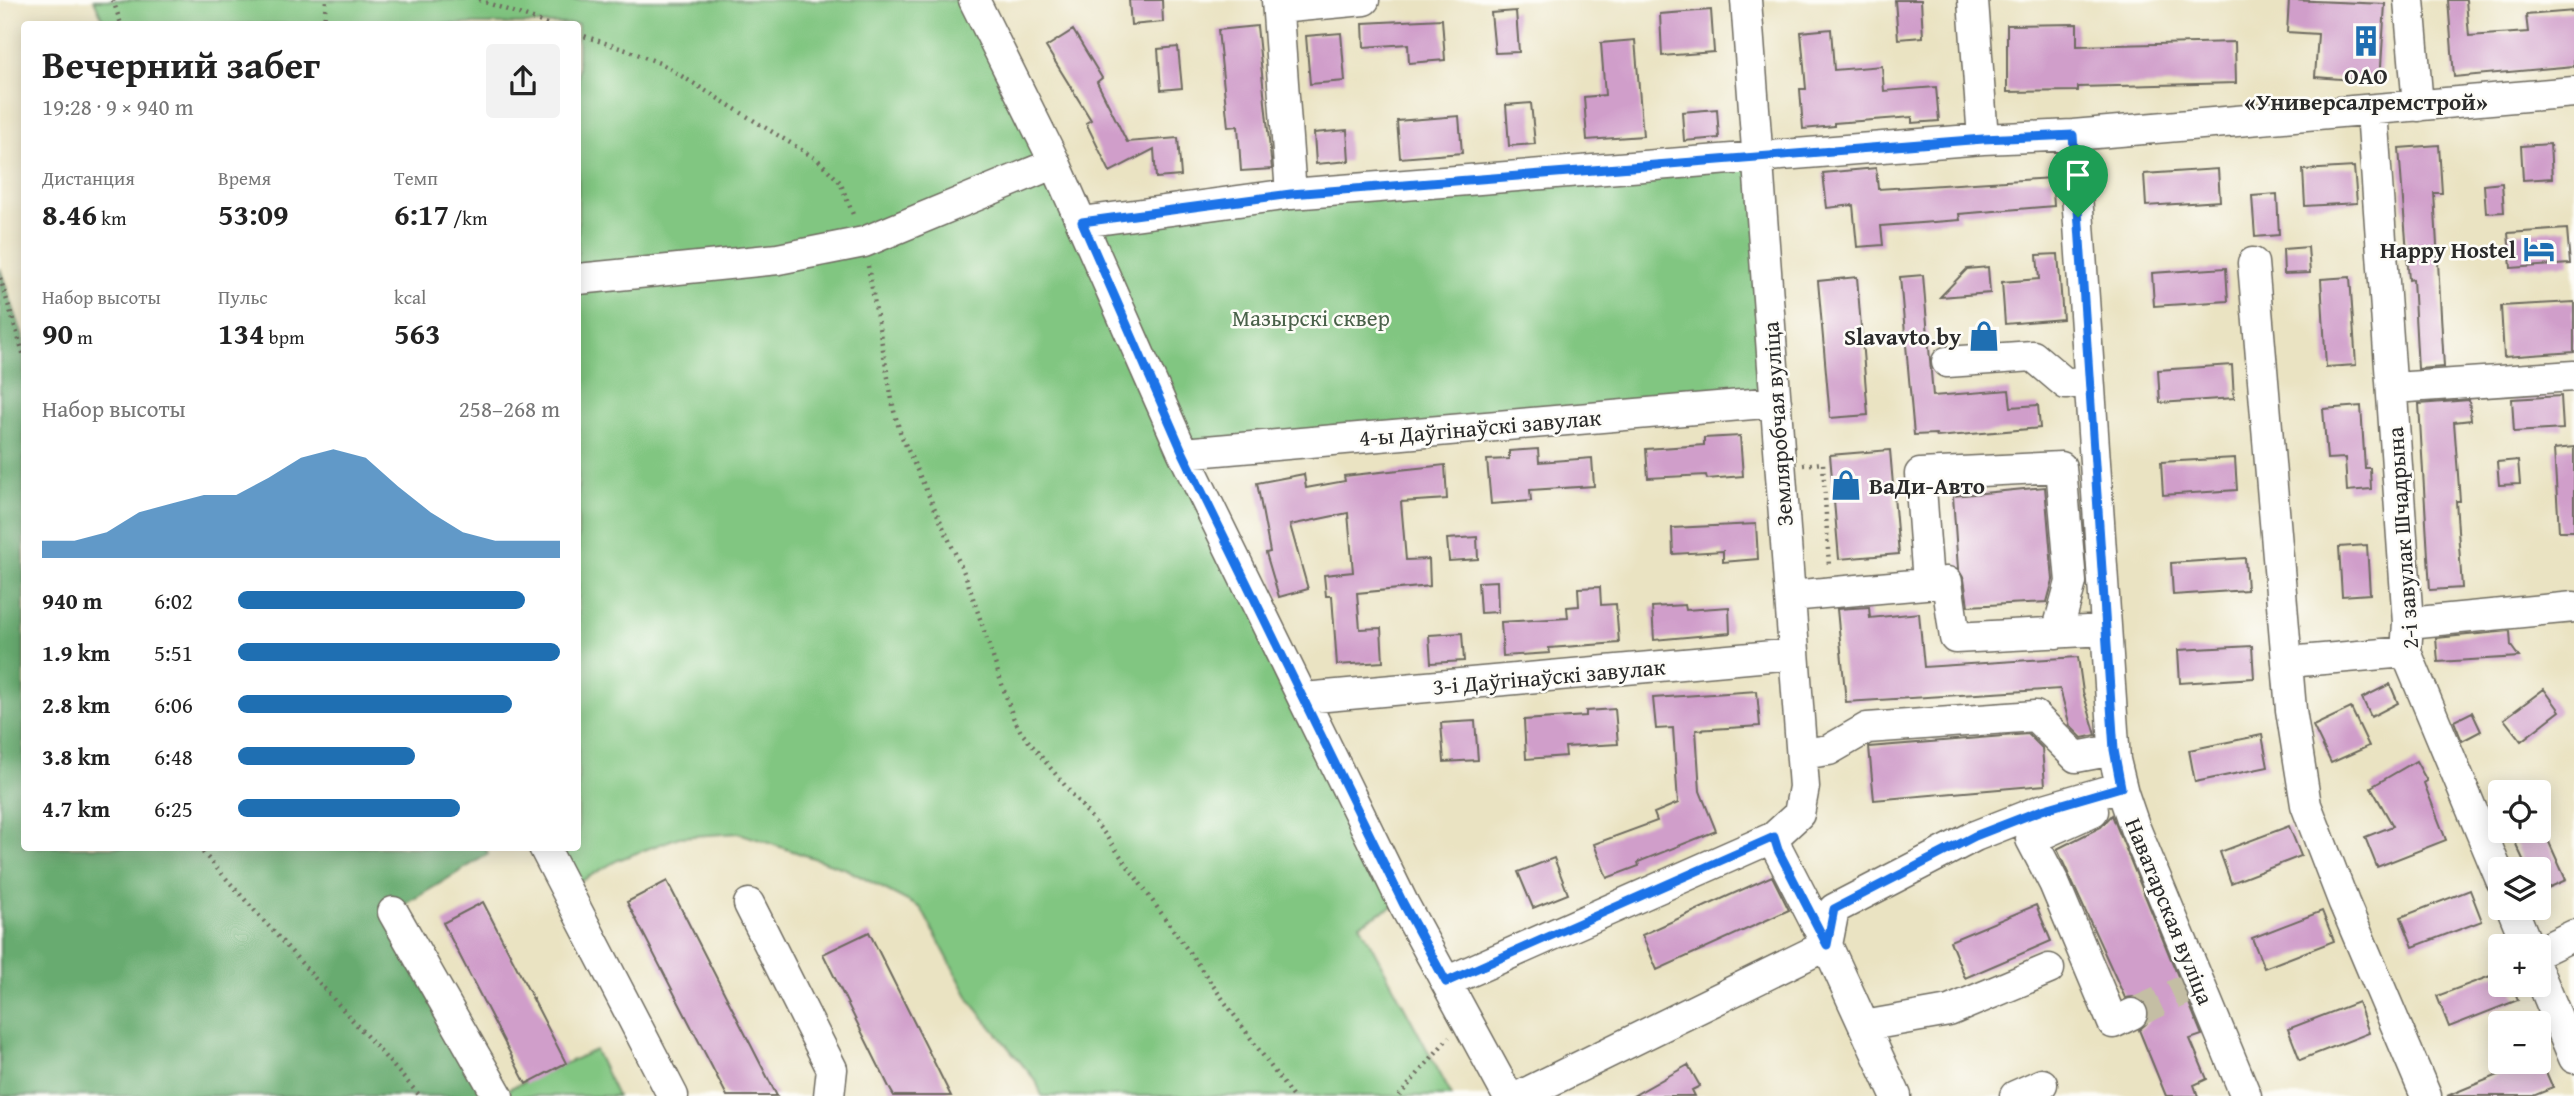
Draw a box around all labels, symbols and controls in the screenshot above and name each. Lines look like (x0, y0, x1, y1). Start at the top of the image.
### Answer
building icon: ОАО «Универсалремстрой» (2349, 24, 2383, 58)
text: Вечерний забег (42, 36, 320, 92)
button: share (486, 44, 560, 118)
place label: ОАО «Универсалремстрой» (2244, 59, 2488, 118)
text: 19:28 · 9 × 940 m (42, 90, 194, 123)
pin (2048, 145, 2108, 217)
icon: arrive (2059, 156, 2097, 194)
text: Дистанция (42, 164, 135, 192)
text: Время (218, 164, 271, 192)
text: Темп (394, 164, 438, 192)
text: 8.46 (42, 192, 97, 236)
text: 53:09 (218, 192, 289, 236)
text: 6:17 (394, 192, 449, 236)
text: km (97, 204, 126, 232)
text: /km (449, 204, 487, 232)
hotel icon: Happy Hostel (2522, 232, 2556, 266)
place label: Happy Hostel (2380, 233, 2516, 266)
text: Набор высоты (42, 283, 161, 311)
text: Пульс (218, 283, 268, 311)
text: kcal (394, 283, 426, 311)
park label: Мазырскі сквер (1232, 301, 1390, 334)
text: 90 (42, 311, 73, 355)
text: 134 (218, 311, 265, 355)
text: 563 (394, 311, 441, 355)
shop icon: Slavavto.by (1967, 319, 2001, 353)
street label: Земляробчая вуліца (1753, 320, 1801, 528)
place label: Slavavto.by (1844, 320, 1961, 353)
text: m (73, 323, 93, 351)
text: bpm (265, 323, 304, 351)
text: Набор высоты (42, 392, 186, 425)
text: 258–268 m (459, 392, 560, 425)
street label: 4-ы Даўгінаўскі завулак (1358, 400, 1602, 454)
street label: 2-і завулак Шчадрына (2378, 426, 2426, 650)
shop icon: ВаДи-Авто (1829, 468, 1863, 502)
place label: ВаДи-Авто (1869, 469, 1985, 502)
text: 940 m (42, 584, 103, 617)
text: 6:02 (154, 584, 193, 617)
text: 1.9 km (42, 636, 110, 669)
text: 5:51 (154, 636, 193, 669)
street label: 3-і Даўгінаўскі завулак (1431, 649, 1667, 703)
text: 2.8 km (42, 688, 110, 721)
text: 6:06 (154, 688, 193, 721)
text: 3.8 km (42, 740, 110, 773)
text: 6:48 (154, 740, 193, 773)
map controls (2488, 780, 2551, 1074)
button: locate (2488, 780, 2551, 843)
text: 4.7 km (42, 792, 110, 825)
text: 6:25 (154, 792, 193, 825)
street label: Наватарская вуліца (2117, 813, 2223, 1009)
button: layers (2488, 857, 2551, 920)
button: + (2488, 934, 2551, 997)
button: − (2488, 1011, 2551, 1074)

